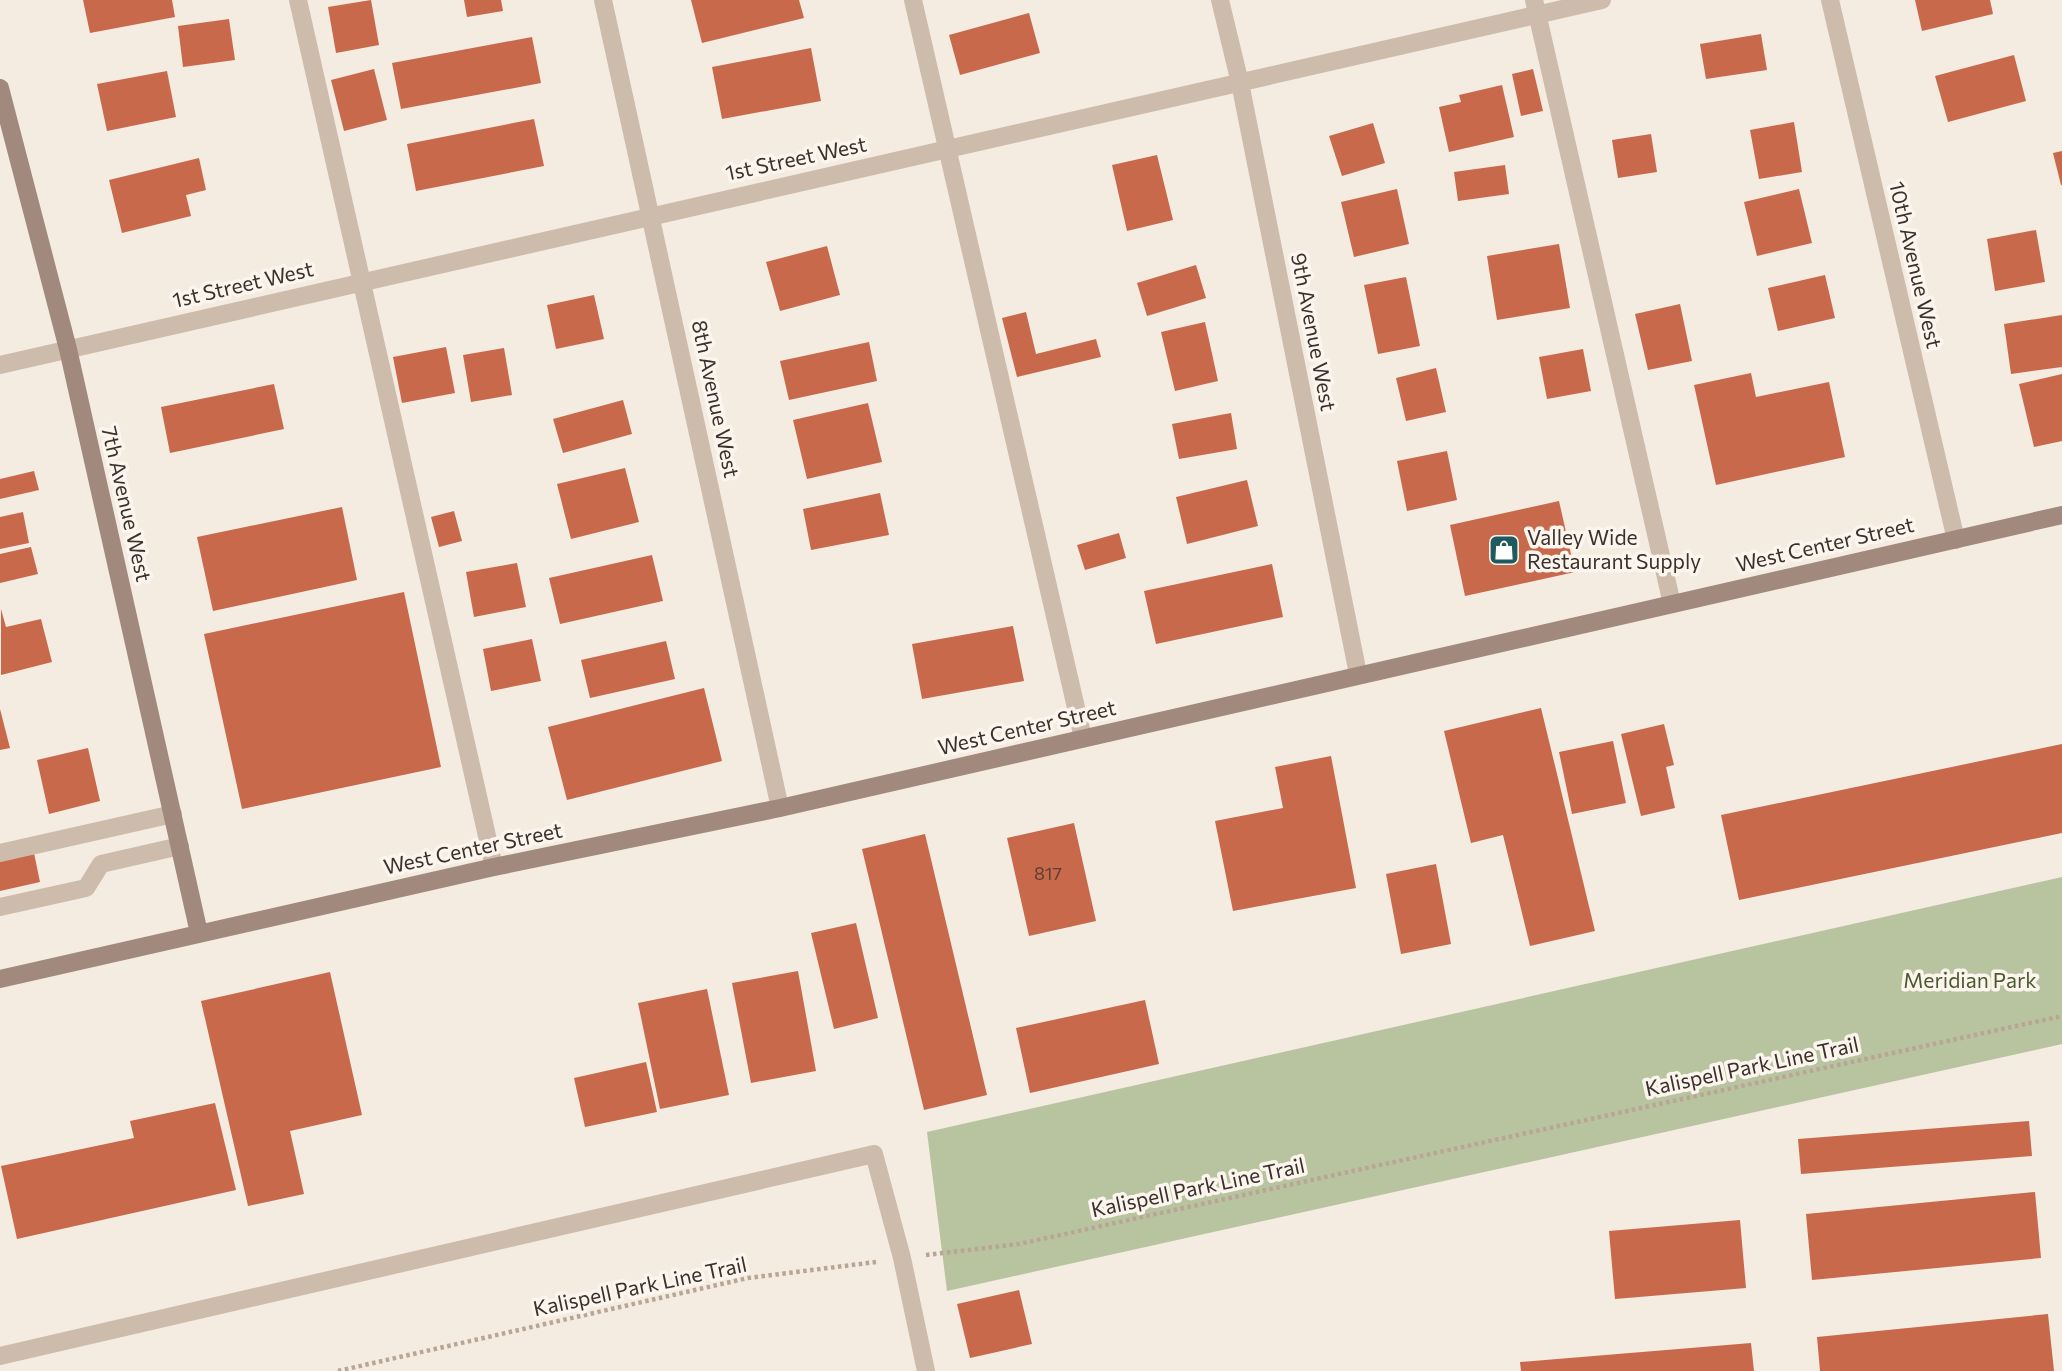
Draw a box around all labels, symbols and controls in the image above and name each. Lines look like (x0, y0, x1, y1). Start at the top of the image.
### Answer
street label: 1st Street West (723, 130, 869, 185)
street label: 10th Avenue West (1885, 179, 1948, 351)
street label: 9th Avenue West (1287, 251, 1342, 413)
street label: 1st Street West (170, 255, 315, 312)
street label: 8th Avenue West (688, 318, 745, 480)
street label: 7th Avenue West (97, 423, 158, 584)
street label: West Center Street (1733, 511, 1916, 576)
place label: Valley Wide Restaurant Supply (1527, 524, 1701, 573)
shop icon: Valley Wide Restaurant Supply (1487, 533, 1521, 567)
street label: West Center Street (935, 694, 1118, 759)
street label: West Center Street (381, 816, 564, 879)
house number: 817 (1034, 862, 1062, 884)
park label: Meridian Park (1903, 967, 2037, 992)
street label: Kalispell Park Line Trail (1643, 1031, 1861, 1100)
street label: Kalispell Park Line Trail (1089, 1152, 1307, 1221)
street label: Kalispell Park Line Trail (531, 1251, 749, 1320)

